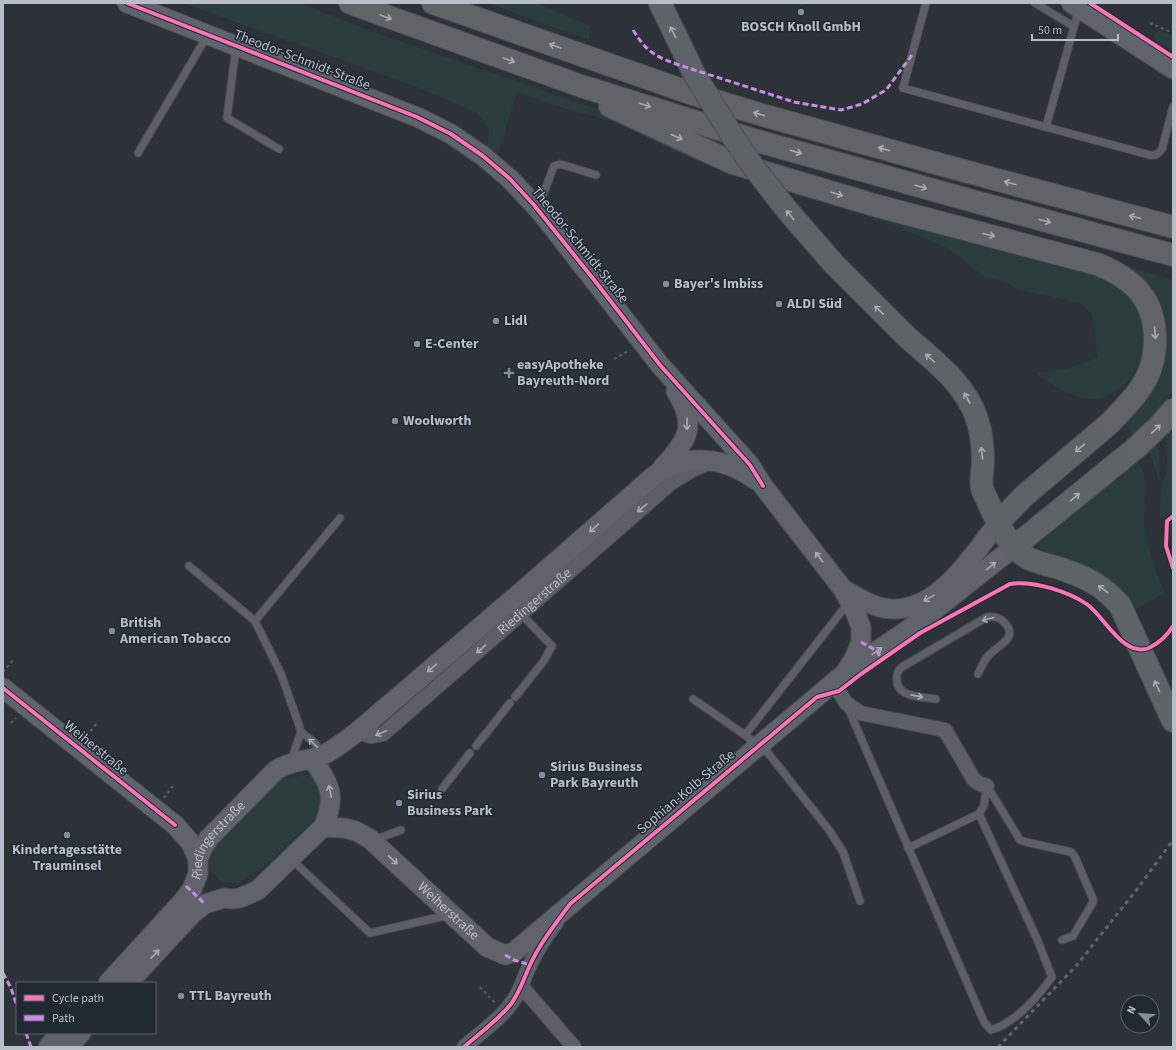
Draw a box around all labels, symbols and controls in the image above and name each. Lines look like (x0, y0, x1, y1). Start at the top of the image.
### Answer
marker: BOSCH Knoll GmbH (796, 7, 806, 17)
one-way arrow (380, 13, 392, 21)
scale bar (1032, 16, 1118, 42)
place label: BOSCH Knoll GmbH (741, 17, 861, 37)
text: 50 m (1038, 22, 1062, 39)
street label: Theodor-Schmidt-Straße (231, 25, 373, 95)
one-way arrow (669, 27, 676, 39)
one-way arrow (549, 42, 561, 50)
one-way arrow (502, 57, 514, 65)
one-way arrow (639, 102, 652, 109)
one-way arrow (753, 110, 766, 117)
one-way arrow (671, 134, 683, 141)
one-way arrow (878, 144, 891, 152)
one-way arrow (789, 149, 802, 156)
one-way arrow (1004, 179, 1017, 186)
street label: Theodor-Schmidt-Straße (527, 182, 633, 308)
one-way arrow (915, 184, 928, 191)
one-way arrow (830, 191, 843, 198)
one-way arrow (786, 209, 795, 220)
one-way arrow (1129, 212, 1142, 220)
one-way arrow (1038, 217, 1051, 225)
one-way arrow (982, 232, 995, 239)
place label: Bayer's Imbiss (674, 274, 763, 294)
marker: Bayer's Imbiss (661, 279, 671, 289)
place label: ALDI Süd (786, 294, 842, 314)
marker: ALDI Süd (774, 299, 784, 309)
one-way arrow (874, 305, 884, 315)
place label: Lidl (504, 311, 527, 331)
marker: Lidl (491, 316, 501, 326)
one-way arrow (1151, 326, 1158, 339)
place label: E-Center (425, 334, 479, 354)
marker: E-Center (412, 339, 422, 349)
one-way arrow (925, 354, 935, 363)
place label: easyApotheke Bayreuth-Nord (517, 355, 609, 391)
marker: easyApotheke Bayreuth-Nord (504, 368, 514, 378)
one-way arrow (963, 392, 971, 404)
place label: Woolworth (403, 411, 471, 431)
marker: Woolworth (390, 416, 400, 426)
one-way arrow (683, 418, 691, 431)
one-way arrow (1151, 425, 1161, 434)
one-way arrow (1074, 443, 1085, 452)
one-way arrow (978, 447, 986, 460)
one-way arrow (1070, 493, 1080, 502)
one-way arrow (636, 504, 647, 513)
one-way arrow (589, 524, 599, 533)
one-way arrow (814, 552, 823, 563)
one-way arrow (986, 561, 997, 570)
street label: Riedingerstraße (493, 564, 576, 640)
one-way arrow (1098, 585, 1109, 593)
one-way arrow (923, 594, 935, 602)
place label: British American Tobacco (119, 613, 231, 649)
one-way arrow (981, 615, 994, 623)
marker: British American Tobacco (107, 626, 117, 636)
one-way arrow (475, 645, 486, 654)
one-way arrow (872, 647, 883, 655)
one-way arrow (426, 664, 437, 673)
one-way arrow (1153, 680, 1160, 692)
one-way arrow (910, 692, 923, 700)
street label: Weiherstraße (60, 716, 133, 780)
one-way arrow (376, 729, 388, 737)
one-way arrow (308, 738, 318, 747)
street label: Sophian-Kolb-Straße (633, 745, 739, 839)
place label: Sirius Business Park Bayreuth (550, 757, 642, 793)
marker: Sirius Business Park Bayreuth (537, 770, 547, 780)
one-way arrow (325, 785, 333, 798)
place label: Sirius Business Park (407, 785, 493, 821)
street label: Riedingerstraße (187, 796, 250, 883)
marker: Sirius Business Park (394, 798, 404, 808)
marker: Kindertagesstätte Trauminsel (62, 830, 72, 840)
place label: Kindertagesstätte Trauminsel (12, 840, 122, 876)
one-way arrow (388, 855, 398, 865)
street label: Weiherstraße (413, 878, 484, 945)
one-way arrow (150, 949, 159, 960)
legend (16, 982, 156, 1034)
place label: TTL Bayreuth (189, 986, 272, 1006)
text: Cycle path (52, 990, 104, 1007)
marker: TTL Bayreuth (176, 991, 186, 1001)
north arrow (1120, 994, 1160, 1034)
text: N (1123, 1003, 1140, 1016)
text: Path (52, 1010, 75, 1027)

